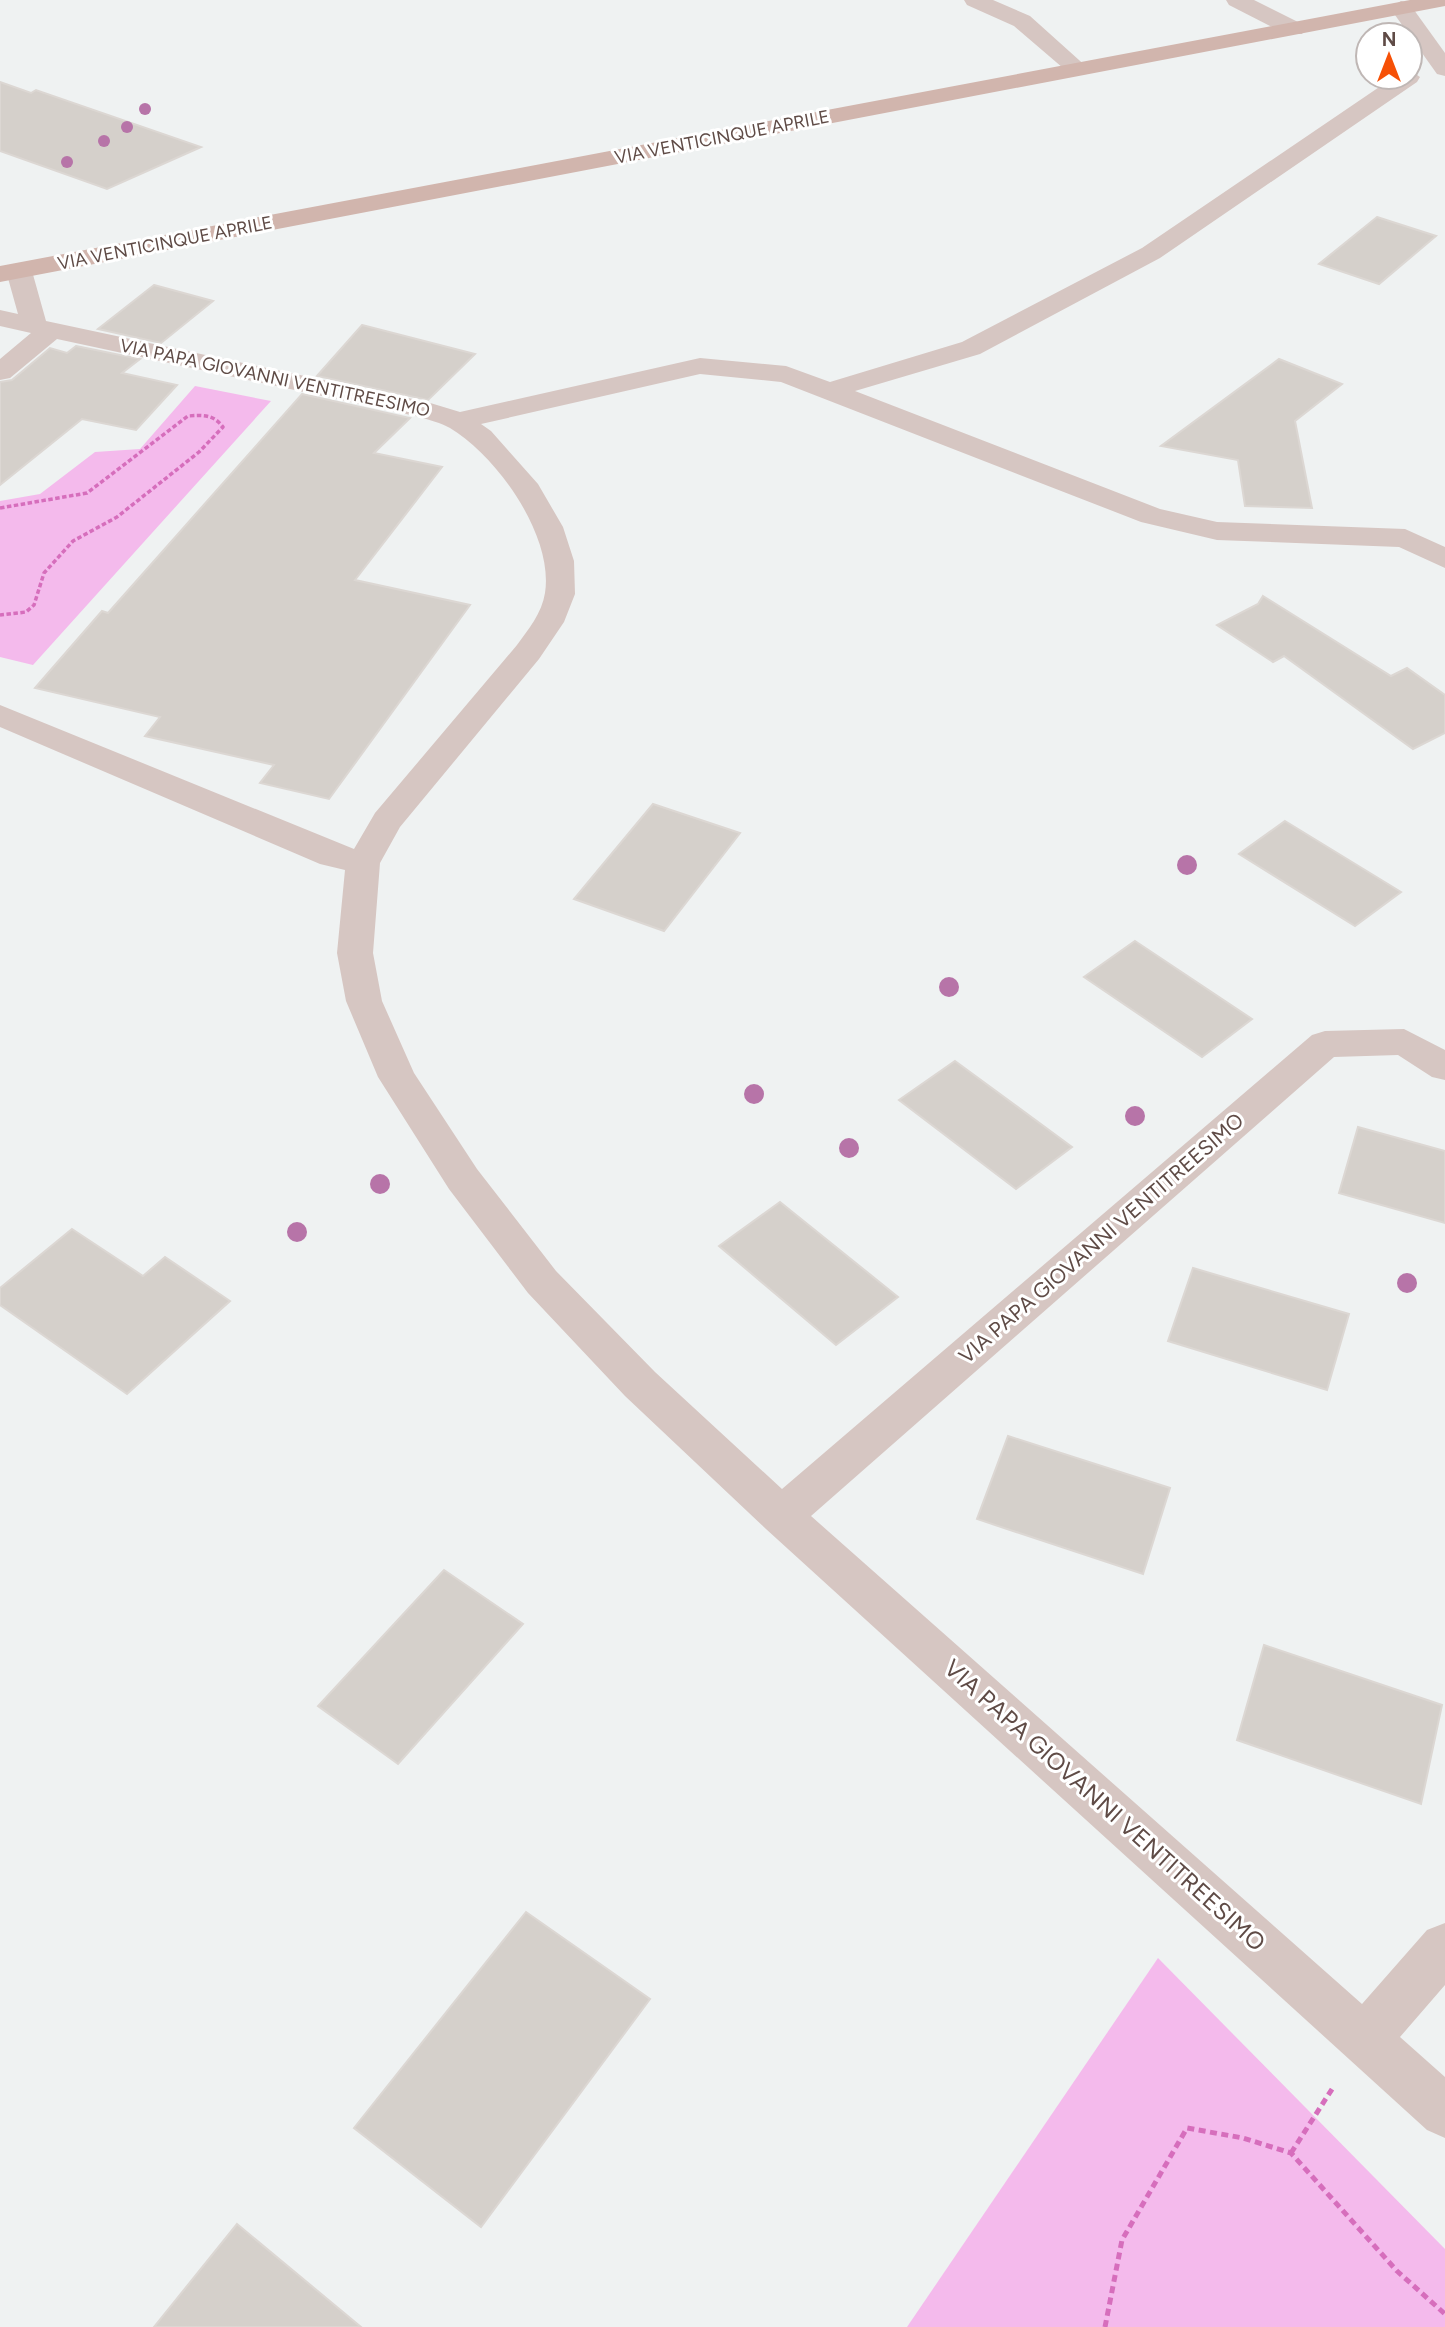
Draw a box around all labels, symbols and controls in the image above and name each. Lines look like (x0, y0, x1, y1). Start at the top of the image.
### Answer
north arrow (1354, 21, 1424, 91)
text: N (1382, 28, 1396, 51)
street label: VIA VENTICINQUE APRILE (613, 105, 831, 169)
street label: VIA VENTICINQUE APRILE (56, 211, 274, 275)
street label: VIA PAPA GIOVANNI VENTITREESIMO (118, 334, 432, 422)
street label: VIA PAPA GIOVANNI VENTITREESIMO (954, 1108, 1248, 1368)
street label: VIA PAPA GIOVANNI VENTITREESIMO (939, 1653, 1271, 1957)

